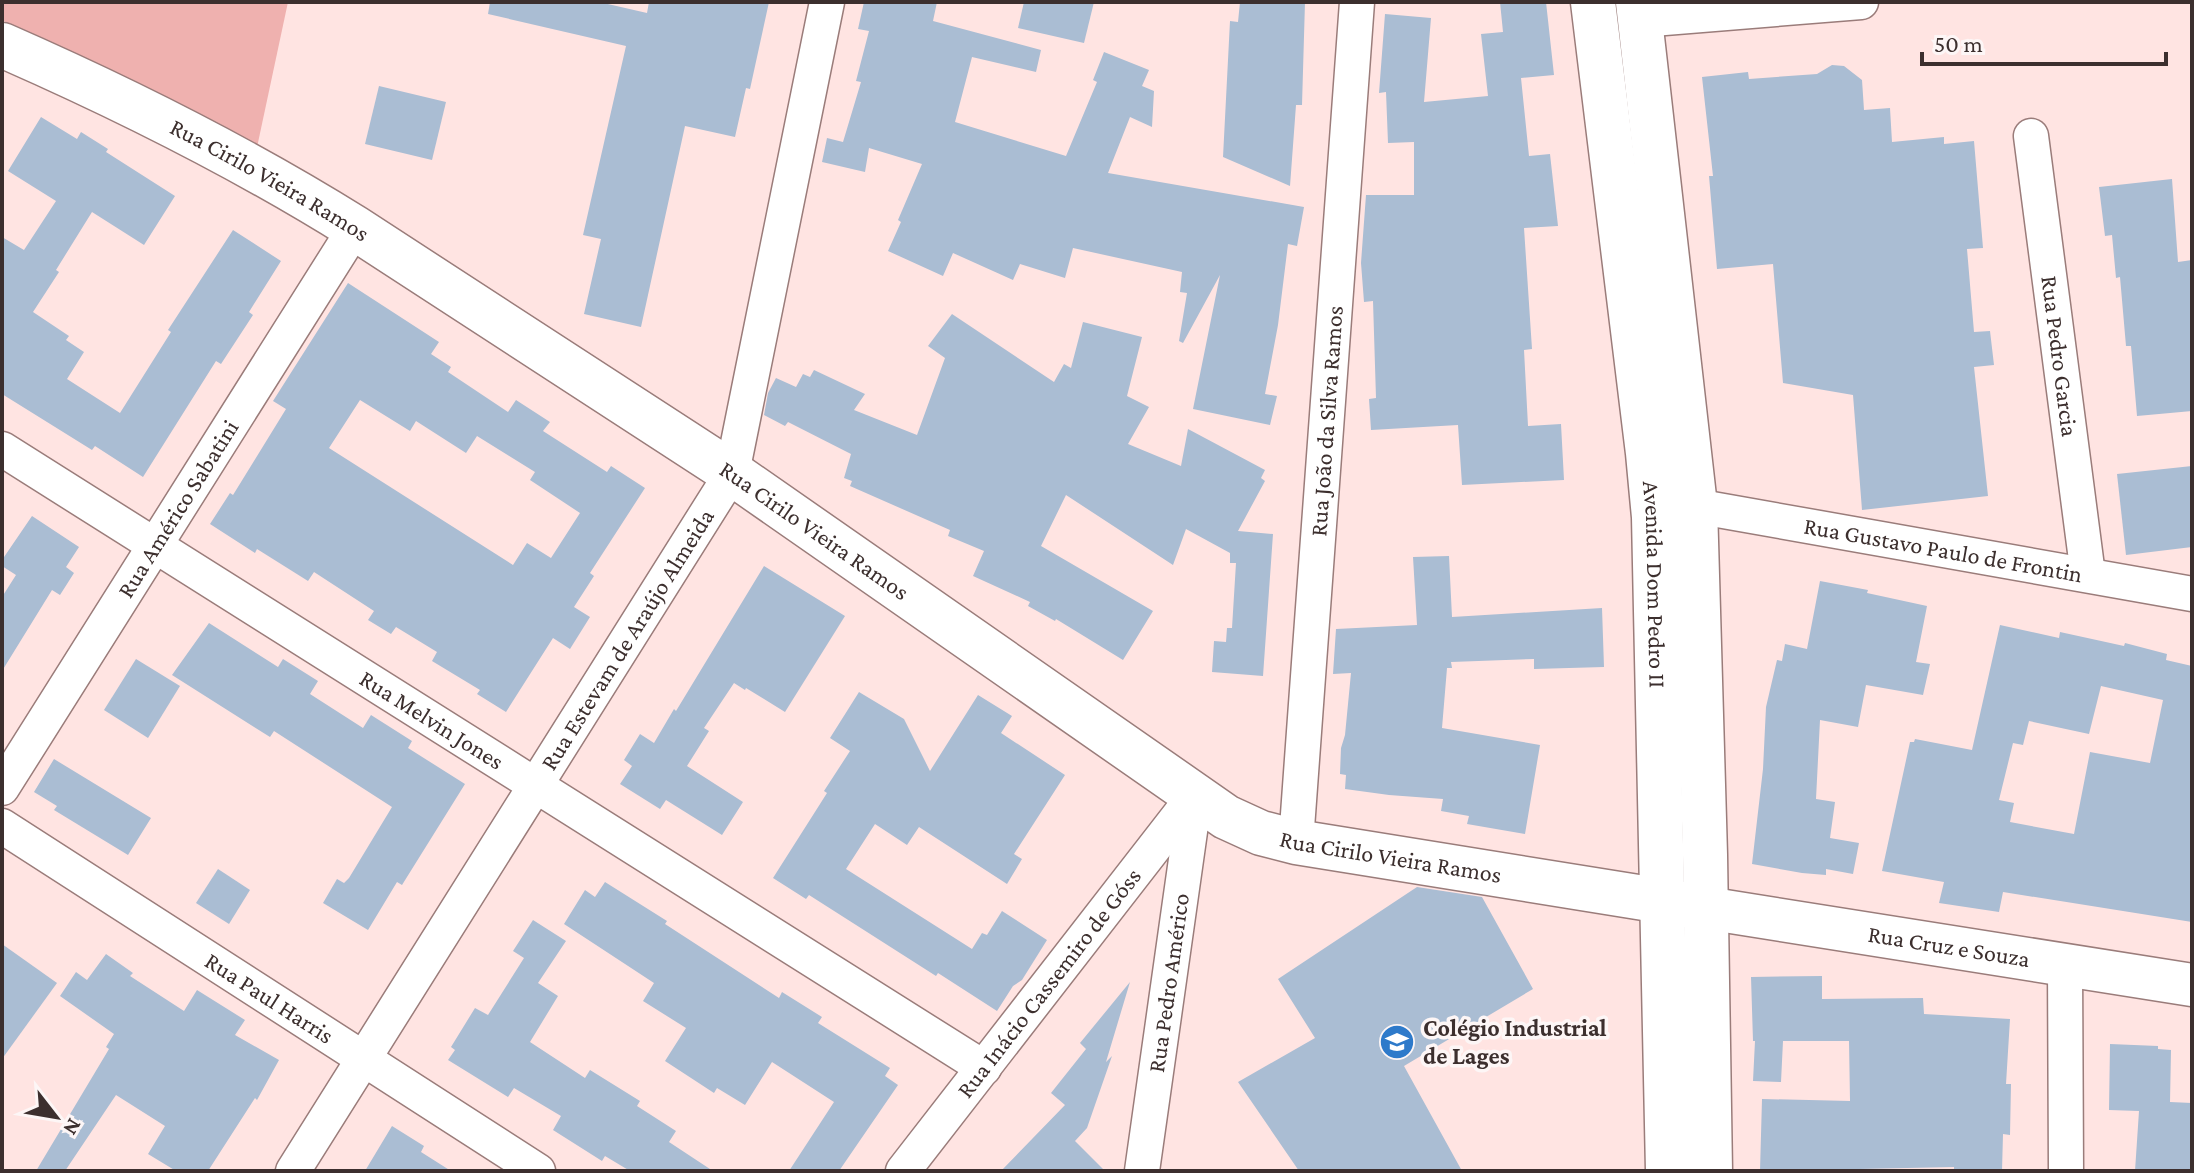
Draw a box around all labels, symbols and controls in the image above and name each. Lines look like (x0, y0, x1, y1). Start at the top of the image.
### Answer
scale bar (1922, 16, 2166, 66)
text: 50 m (1934, 30, 1983, 57)
street label: Rua Cirilo Vieira Ramos (166, 113, 375, 247)
street label: Rua Pedro Garcia (2036, 274, 2084, 438)
street label: Rua João da Silva Ramos (1304, 305, 1348, 537)
street label: Rua Américo Sabatini (111, 415, 244, 603)
street label: Rua Cirilo Vieira Ramos (715, 455, 914, 605)
street label: Avenida Dom Pedro II (1638, 480, 1672, 688)
street label: Rua Estevam de Araújo Almeida (535, 504, 719, 775)
street label: Rua Gustavo Paulo de Frontin (1802, 512, 2085, 587)
street label: Rua Melvin Jones (355, 664, 509, 775)
street label: Rua Cirilo Vieira Ramos (1277, 824, 1504, 888)
street label: Rua Inácio Cassemiro de Góss (951, 863, 1146, 1103)
street label: Rua Pedro Américo (1142, 892, 1194, 1074)
street label: Rua Cruz e Souza (1866, 920, 2032, 972)
street label: Rua Paul Harris (200, 946, 339, 1049)
place label: Colégio Industrial de Lages (1423, 1014, 1607, 1069)
school or university icon: Colégio Industrial de Lages (1378, 1023, 1416, 1061)
north arrow (16, 1077, 96, 1157)
text: N (58, 1114, 87, 1140)

